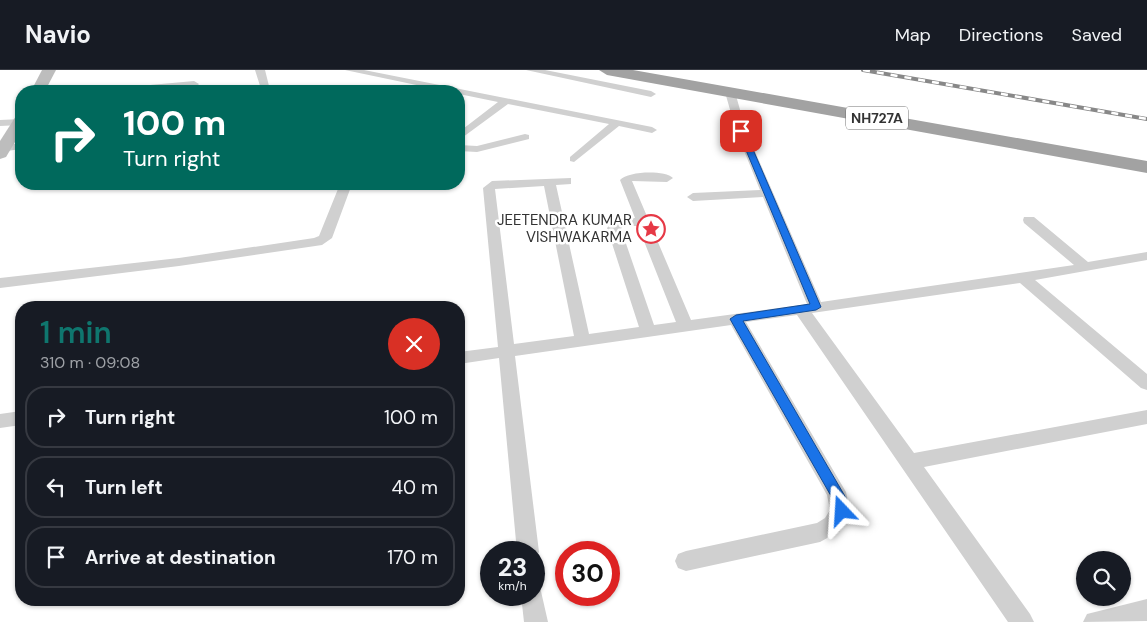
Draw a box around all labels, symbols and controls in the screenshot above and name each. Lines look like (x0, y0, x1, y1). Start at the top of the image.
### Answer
text: Navio (25, 19, 91, 50)
text: Map (895, 23, 931, 47)
text: Directions (959, 23, 1044, 47)
text: Saved (1072, 23, 1122, 47)
text: 100 m (123, 100, 226, 146)
icon: right (40, 105, 105, 170)
road number: NH727A (846, 106, 908, 129)
pin (720, 110, 762, 152)
icon: arrive (727, 117, 755, 145)
text: Turn right (123, 144, 220, 173)
place label: JEETENDRA KUMAR VISHWAKARMA (497, 210, 632, 247)
place icon: JEETENDRA KUMAR VISHWAKARMA (636, 214, 666, 244)
text: 1 min (40, 313, 112, 352)
button: close (388, 318, 440, 370)
text: 310 m · 09:08 (40, 352, 140, 373)
icon: right (42, 403, 70, 431)
text: Turn right (85, 405, 175, 430)
text: 100 m (384, 405, 438, 430)
icon: left (42, 473, 70, 501)
text: Turn left (85, 475, 163, 500)
text: 40 m (391, 475, 438, 500)
position arrow (815, 484, 867, 536)
speed limit sign: 30 (555, 541, 620, 606)
icon: arrive (42, 543, 70, 571)
text: Arrive at destination (85, 545, 276, 570)
text: 170 m (387, 545, 438, 570)
text: 23 (498, 551, 527, 584)
map controls (1076, 551, 1131, 606)
button: search (1076, 551, 1131, 606)
text: km/h (498, 578, 527, 594)

